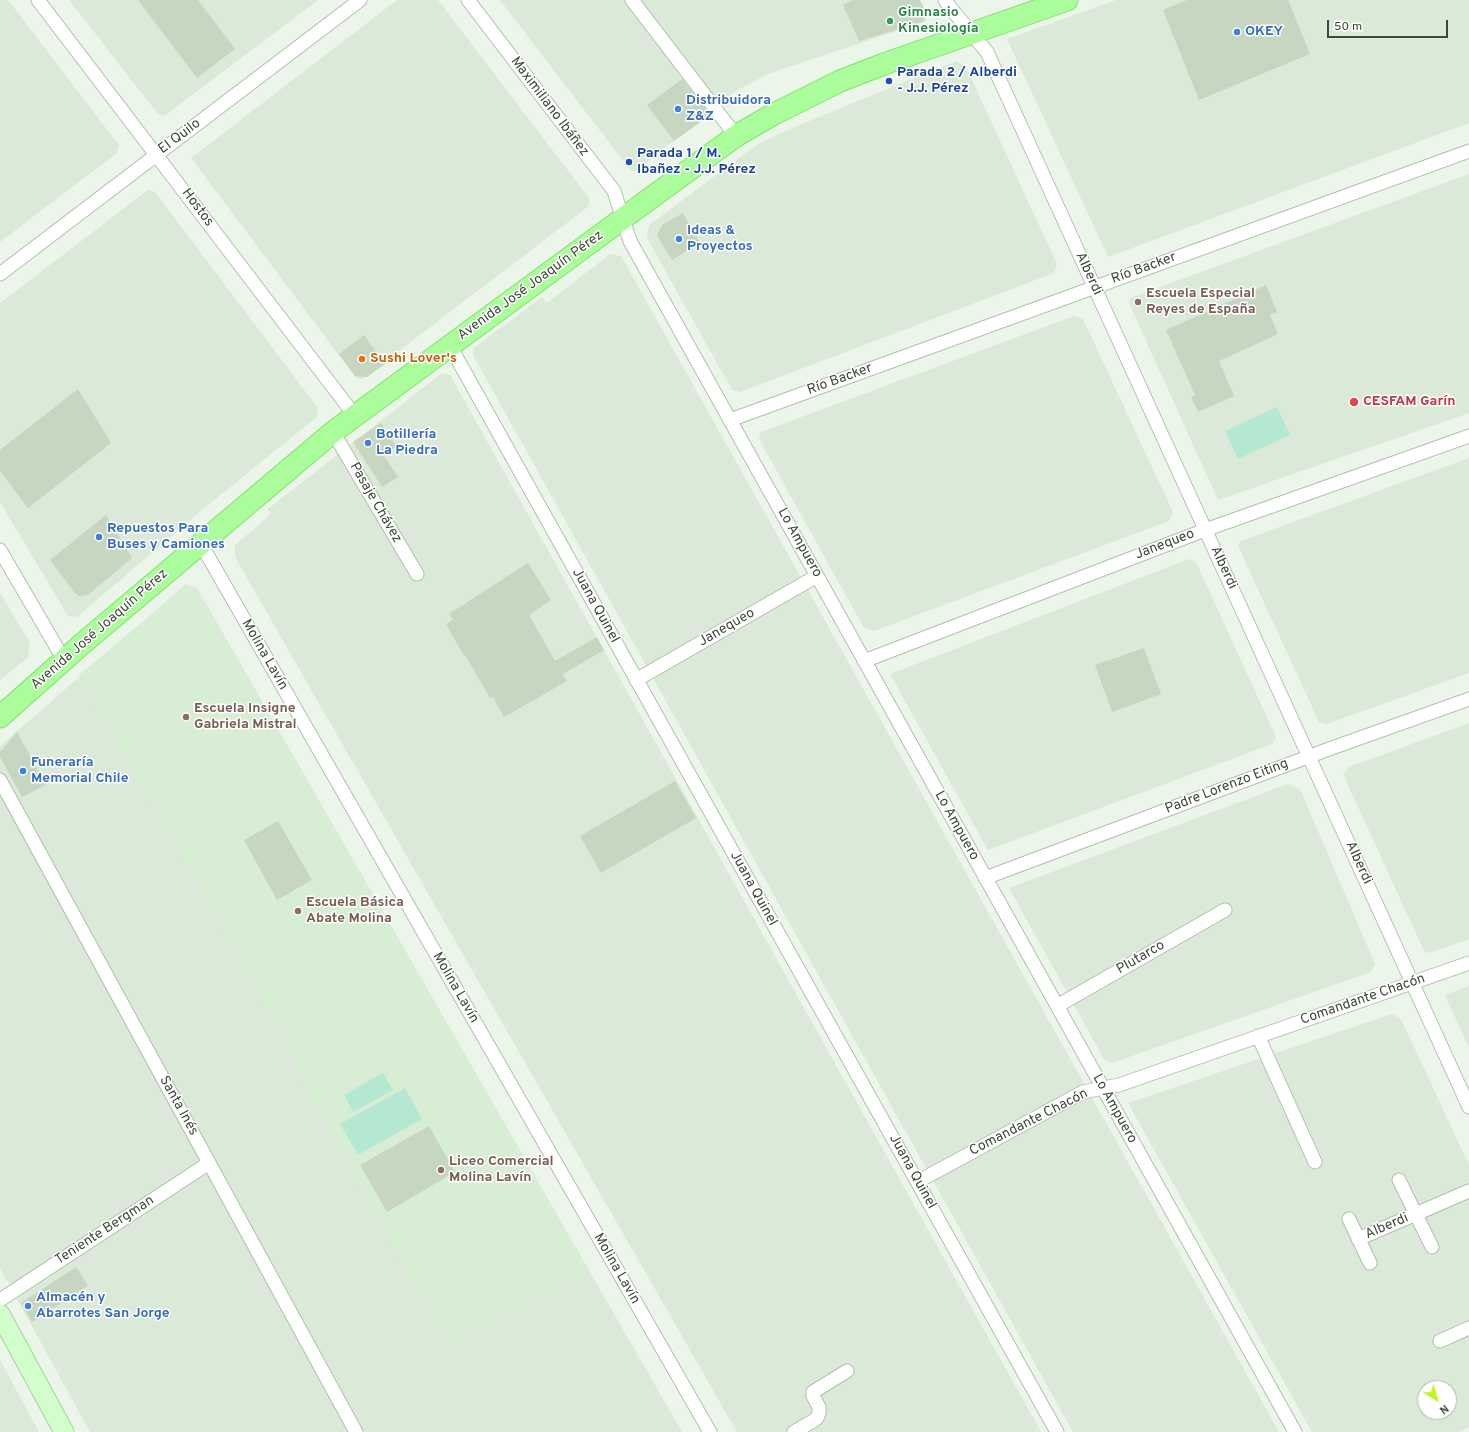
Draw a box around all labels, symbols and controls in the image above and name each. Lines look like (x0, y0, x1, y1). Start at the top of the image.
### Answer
place label: Gimnasio Kinesiología (898, 5, 979, 38)
scale bar (1329, 12, 1450, 38)
marker: Gimnasio Kinesiología (885, 16, 895, 26)
text: 50 m (1334, 19, 1362, 35)
place label: OKEY (1245, 24, 1283, 40)
marker: OKEY (1232, 27, 1242, 37)
street label: Maximiliano Ibáñez (506, 54, 592, 160)
place label: Parada 2 / Alberdi - J.J. Pérez (897, 65, 1017, 98)
marker: Parada 2 / Alberdi - J.J. Pérez (884, 76, 894, 86)
place label: Distribuidora Z&Z (686, 93, 771, 126)
marker: Distribuidora Z&Z (673, 104, 683, 114)
street label: El Quilo (156, 116, 204, 158)
place label: Parada 1 / M. Ibañez - J.J. Pérez (637, 146, 756, 178)
marker: Parada 1 / M. Ibañez - J.J. Pérez (624, 157, 634, 167)
street label: Hostos (177, 186, 217, 230)
place label: Ideas & Proyectos (687, 223, 753, 256)
street label: Avenida José Joaquín Pérez (455, 228, 607, 344)
marker: Ideas & Proyectos (674, 234, 684, 244)
street label: Río Backer (1109, 249, 1179, 289)
street label: Alberdi (1071, 250, 1105, 298)
place label: Escuela Especial Reyes de España (1146, 286, 1255, 318)
marker: Escuela Especial Reyes de España (1133, 297, 1143, 307)
place label: Sushi Lover's (370, 351, 457, 367)
marker: Sushi Lover's (357, 354, 367, 364)
street label: Río Backer (805, 360, 875, 400)
place label: CESFAM Garín (1363, 394, 1455, 410)
marker: CESFAM Garín (1348, 396, 1360, 408)
place label: Botillería La Piedra (376, 427, 438, 460)
marker: Botillería La Piedra (363, 438, 373, 448)
street label: Pasaje Chávez (345, 460, 405, 546)
street label: Lo Ampuero (773, 505, 825, 581)
place label: Repuestos Para Buses y Camiones (107, 521, 225, 554)
street label: Janequeo (1133, 526, 1197, 564)
marker: Repuestos Para Buses y Camiones (94, 532, 104, 542)
street label: Alberdi (1206, 544, 1240, 592)
street label: Avenida José Joaquín Pérez (28, 566, 172, 694)
street label: Juana Quinel (568, 566, 622, 646)
street label: Janequeo (696, 605, 758, 651)
street label: Molina Lavín (237, 617, 291, 693)
place label: Escuela Insigne Gabriela Mistral (194, 701, 297, 734)
marker: Escuela Insigne Gabriela Mistral (181, 712, 191, 722)
place label: Funeraría Memorial Chile (31, 755, 128, 788)
street label: Padre Lorenzo Eiting (1163, 756, 1291, 818)
marker: Funeraría Memorial Chile (18, 766, 28, 776)
street label: Lo Ampuero (930, 788, 982, 864)
street label: Alberdi (1341, 839, 1375, 887)
street label: Juana Quinel (726, 849, 780, 929)
place label: Escuela Básica Abate Molina (306, 895, 404, 928)
marker: Escuela Básica Abate Molina (293, 906, 303, 916)
street label: Plutarco (1114, 937, 1168, 979)
street label: Molina Lavín (428, 950, 482, 1026)
street label: Comandante Chacón (1298, 971, 1428, 1029)
street label: Lo Ampuero (1088, 1071, 1140, 1147)
street label: Santa Inés (155, 1073, 201, 1139)
street label: Comandante Chacón (967, 1086, 1091, 1160)
street label: Juana Quinel (885, 1132, 939, 1212)
place label: Liceo Comercial Molina Lavín (449, 1154, 554, 1186)
marker: Liceo Comercial Molina Lavín (436, 1165, 446, 1175)
street label: Teniente Bergman (52, 1193, 158, 1269)
street label: Alberdi (1363, 1210, 1411, 1244)
street label: Molina Lavín (589, 1231, 643, 1307)
place label: Almacén y Abarrotes San Jorge (36, 1290, 170, 1322)
marker: Almacén y Abarrotes San Jorge (23, 1301, 33, 1311)
north arrow (1417, 1380, 1457, 1420)
text: N (1436, 1401, 1451, 1417)

